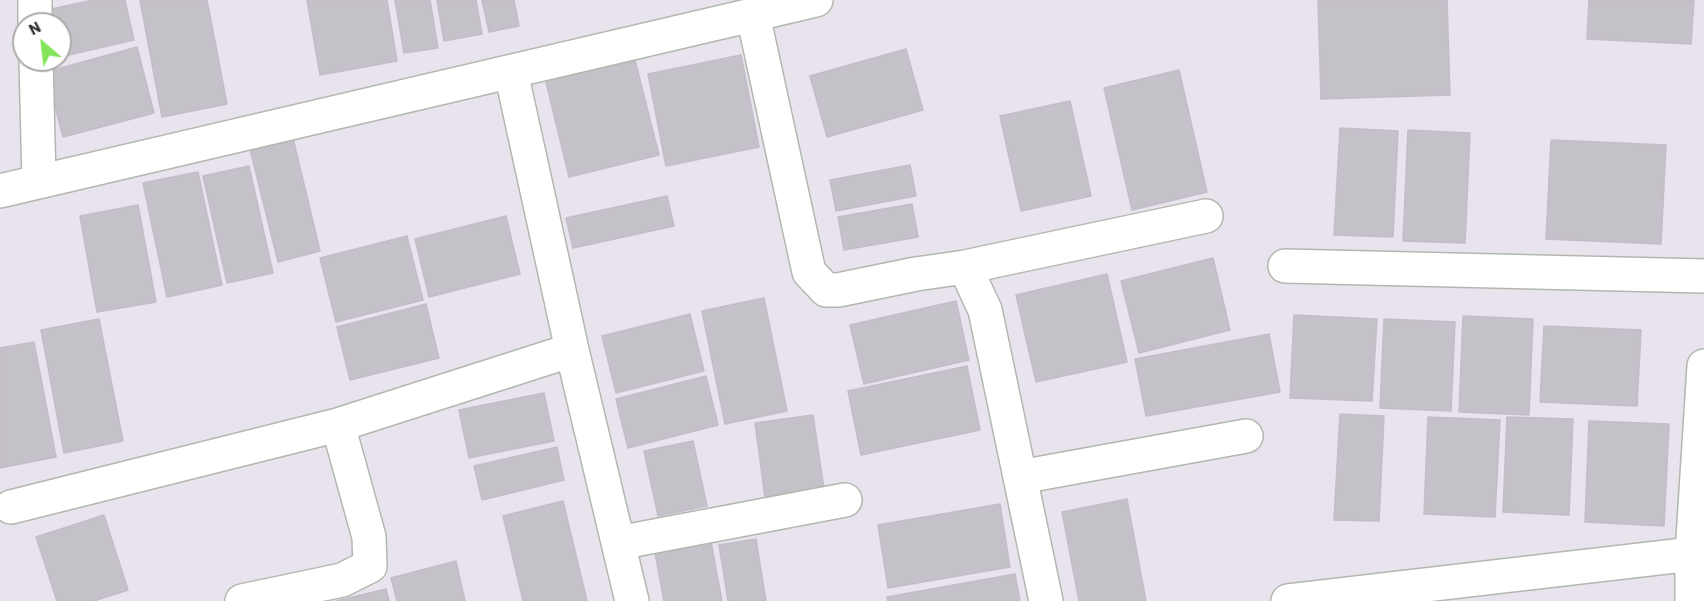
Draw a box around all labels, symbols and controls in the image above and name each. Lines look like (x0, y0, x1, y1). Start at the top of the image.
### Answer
north arrow (12, 12, 72, 72)
text: N (25, 17, 43, 38)

